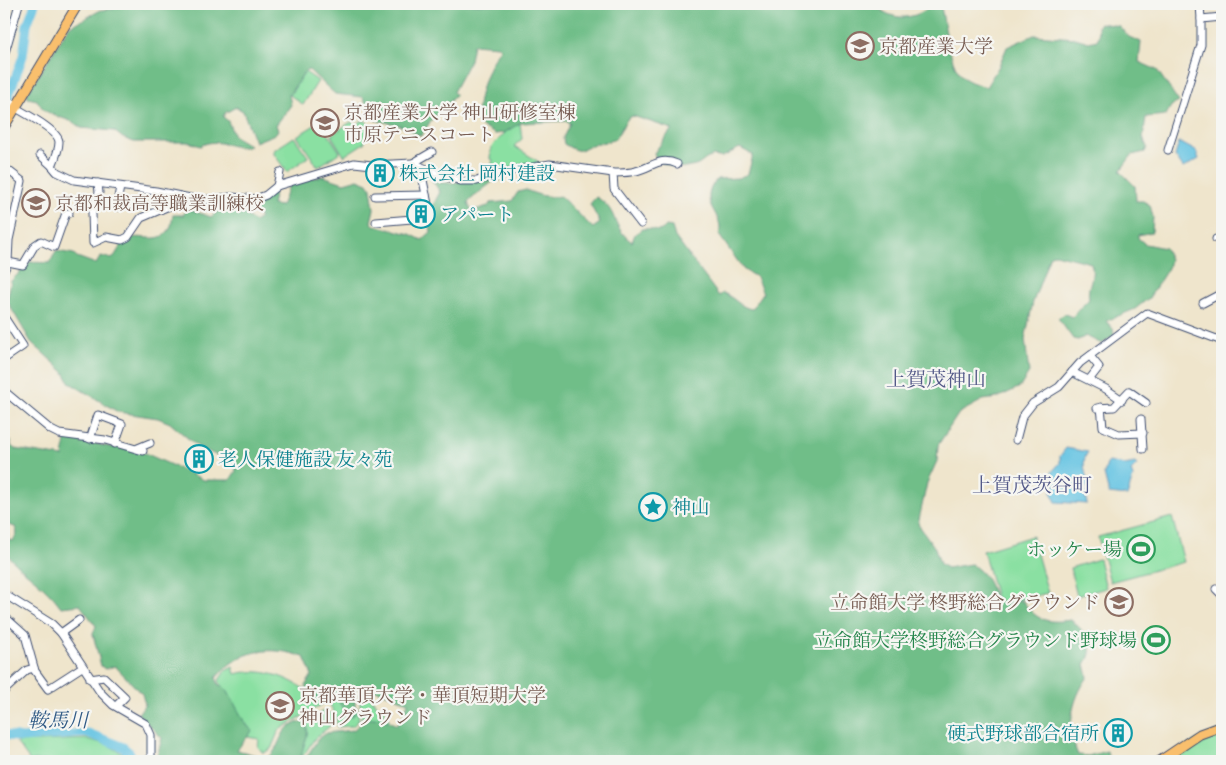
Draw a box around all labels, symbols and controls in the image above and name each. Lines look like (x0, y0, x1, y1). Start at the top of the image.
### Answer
school or university icon: 京都産業大学 (845, 31, 875, 61)
place label: 京都産業大学 (879, 34, 993, 60)
place label: 京都産業大学 神山研修室棟 市原テニスコート (344, 100, 576, 148)
school or university icon: 京都産業大学 神山研修室棟 市原テニスコート (310, 108, 340, 138)
building icon: 株式会社 岡村建設 (365, 158, 395, 188)
place label: 株式会社 岡村建設 (399, 161, 555, 187)
school or university icon: 京都和裁高等職業訓練校 (21, 188, 51, 218)
place label: 京都和裁高等職業訓練校 (55, 191, 264, 217)
building icon: アパート (406, 199, 436, 229)
place label: アパート (440, 202, 514, 228)
district label: 上賀茂神山 (886, 366, 986, 393)
building icon: 老人保健施設 友々苑 (184, 444, 214, 474)
place label: 老人保健施設 友々苑 (218, 447, 393, 473)
district label: 上賀茂茨谷町 (972, 472, 1092, 499)
place icon: 神山 (638, 492, 668, 522)
place label: 神山 (672, 495, 710, 521)
sports icon: ホッケー場 (1126, 534, 1156, 564)
place label: ホッケー場 (1027, 537, 1122, 563)
school or university icon: 立命館大学 柊野総合グラウンド (1104, 587, 1134, 617)
place label: 立命館大学 柊野総合グラウンド (830, 590, 1100, 616)
sports icon: 立命館大学柊野総合グラウンド野球場 (1141, 625, 1171, 655)
place label: 立命館大学柊野総合グラウンド野球場 (814, 628, 1137, 654)
place label: 京都華頂大学・華頂短期大学 神山グラウンド (299, 683, 546, 731)
school or university icon: 京都華頂大学・華頂短期大学 神山グラウンド (265, 691, 295, 721)
water label: 鞍馬川 (28, 707, 90, 734)
building icon: 硬式野球部合宿所 (1103, 718, 1133, 748)
place label: 硬式野球部合宿所 (947, 721, 1099, 747)

